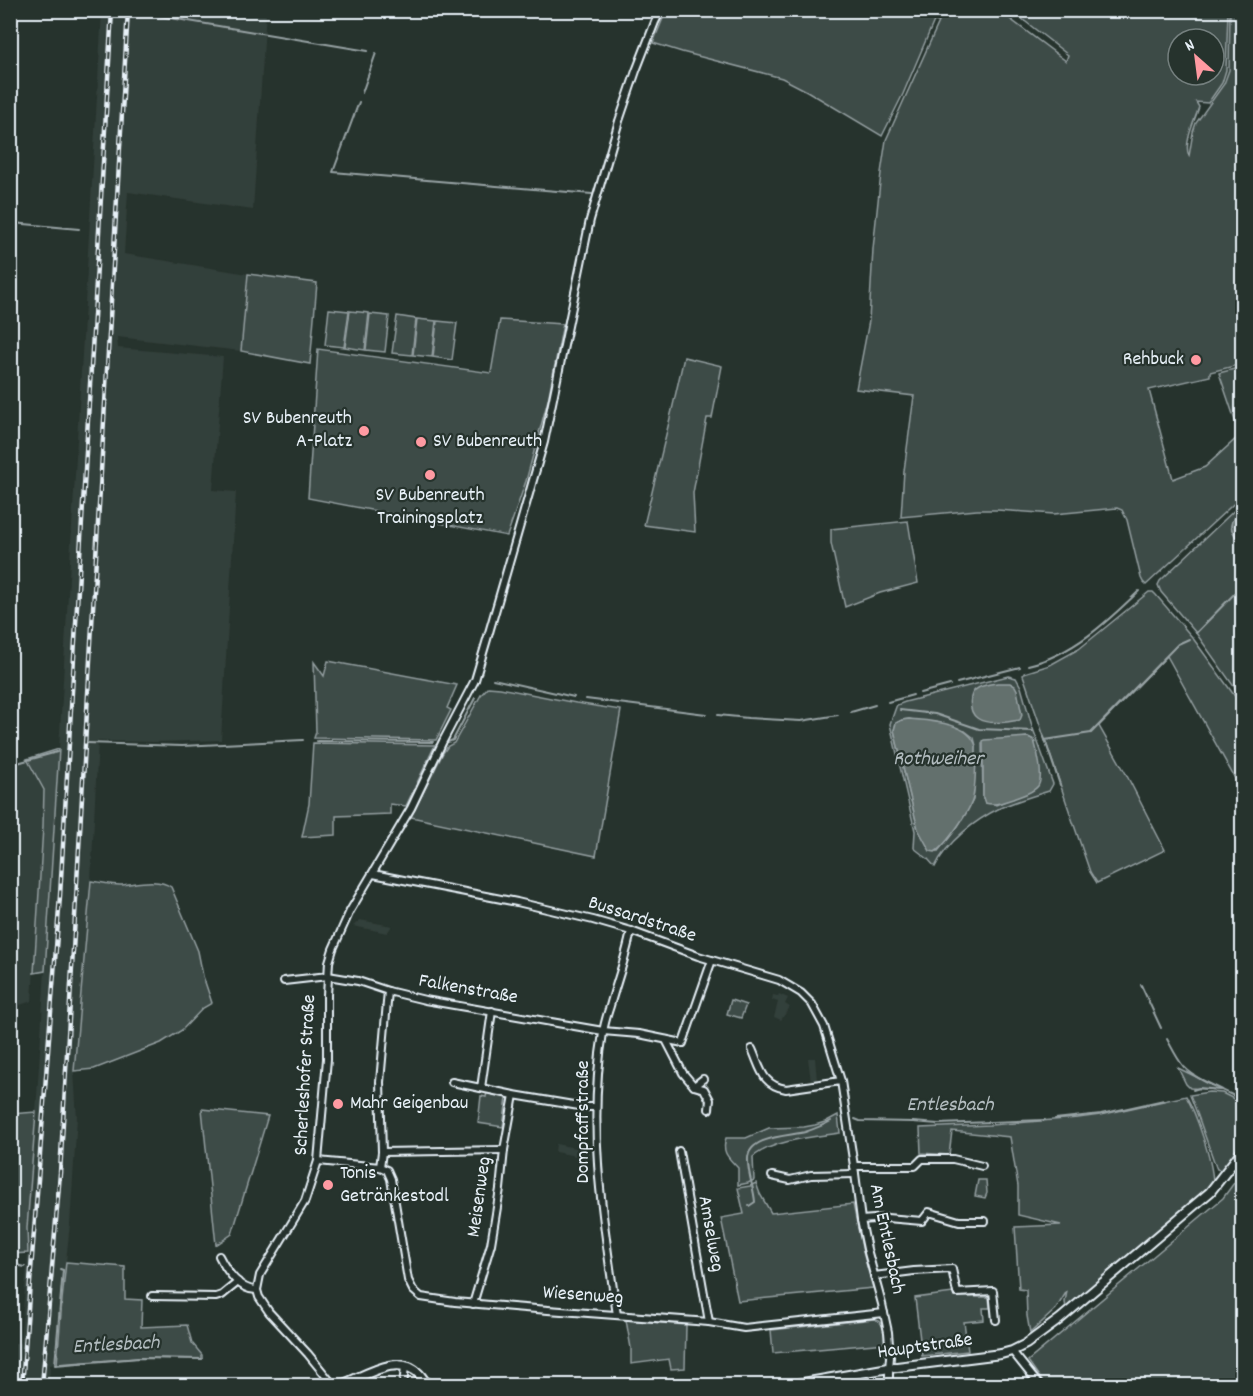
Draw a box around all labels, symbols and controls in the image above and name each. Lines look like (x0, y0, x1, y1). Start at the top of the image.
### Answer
north arrow (1166, 27, 1226, 87)
text: N (1181, 34, 1199, 58)
place label: Rehbuck (1123, 346, 1184, 374)
marker: Rehbuck (1189, 353, 1203, 367)
place label: SV Bubenreuth A-Platz (243, 405, 352, 456)
marker: SV Bubenreuth A-Platz (357, 424, 371, 438)
place label: SV Bubenreuth (433, 428, 542, 456)
marker: SV Bubenreuth (414, 435, 428, 449)
marker: SV Bubenreuth Trainingsplatz (423, 468, 437, 482)
place label: SV Bubenreuth Trainingsplatz (375, 482, 485, 533)
water label: Rothweiher (893, 745, 985, 775)
street label: Bussardstraße (584, 889, 700, 951)
street label: Falkenstraße (416, 968, 520, 1013)
street label: Scherleshofer Straße (288, 993, 324, 1156)
street label: Dompfaffstraße (570, 1060, 598, 1184)
place label: Mahr Geigenbau (350, 1090, 468, 1118)
water label: Entlesbach (906, 1091, 995, 1121)
marker: Mahr Geigenbau (331, 1097, 345, 1111)
street label: Meisenweg (460, 1155, 500, 1239)
place label: Tonis Getränkestodl (340, 1160, 449, 1211)
marker: Tonis Getränkestodl (321, 1178, 335, 1192)
street label: Am Entlesbach (861, 1181, 911, 1297)
street label: Amselweg (690, 1194, 730, 1274)
street label: Wiesenweg (542, 1279, 624, 1313)
street label: Hauptstraße (876, 1326, 975, 1368)
water label: Entlesbach (72, 1329, 162, 1363)

